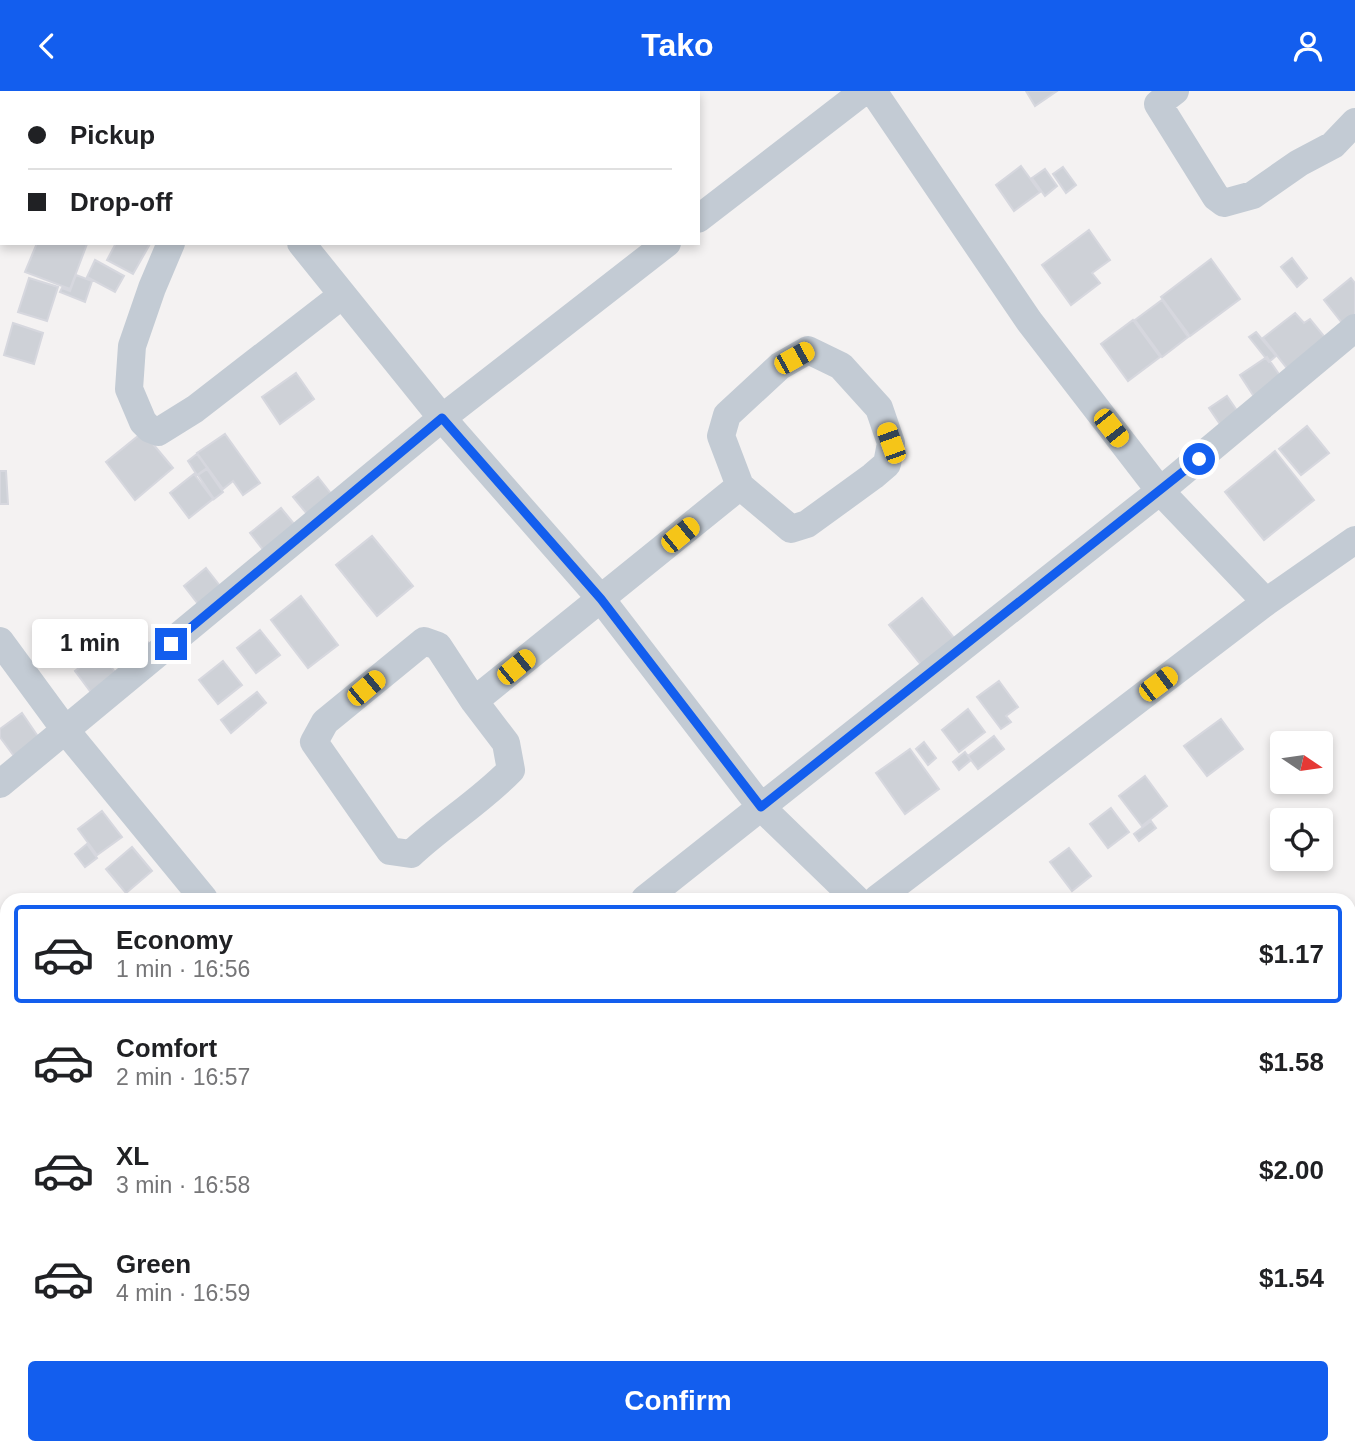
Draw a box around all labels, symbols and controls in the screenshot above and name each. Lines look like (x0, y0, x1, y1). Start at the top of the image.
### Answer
icon: back (28, 27, 66, 65)
text: Tako (641, 27, 714, 63)
icon: person (1289, 27, 1327, 65)
text: Pickup (70, 120, 155, 150)
text: Drop-off (70, 187, 173, 217)
car (771, 339, 818, 377)
car (1090, 405, 1133, 451)
car (874, 420, 909, 466)
route start (1183, 443, 1215, 475)
car (658, 514, 703, 556)
callout: 1 min (31, 619, 146, 669)
route end (155, 628, 187, 660)
text: 1 min (60, 630, 120, 656)
car (494, 646, 539, 688)
car (1135, 663, 1182, 705)
car (344, 666, 389, 710)
north arrow (1270, 731, 1334, 795)
map controls (1270, 731, 1333, 871)
button: locate (1270, 808, 1333, 871)
icon: car (32, 923, 95, 986)
text: Economy (116, 925, 233, 955)
text: $1.17 (1259, 939, 1324, 969)
text: 1 min · 16:56 (116, 956, 250, 982)
icon: car (32, 1031, 95, 1094)
text: Comfort (116, 1033, 217, 1063)
text: $1.58 (1259, 1047, 1324, 1077)
text: 2 min · 16:57 (116, 1064, 250, 1090)
icon: car (32, 1139, 95, 1202)
text: XL (116, 1141, 149, 1171)
text: $2.00 (1259, 1155, 1324, 1185)
text: 3 min · 16:58 (116, 1172, 250, 1198)
icon: car (32, 1247, 95, 1310)
text: Green (116, 1249, 191, 1279)
text: $1.54 (1259, 1263, 1324, 1293)
text: 4 min · 16:59 (116, 1280, 250, 1306)
button: Confirm (28, 1361, 1328, 1441)

